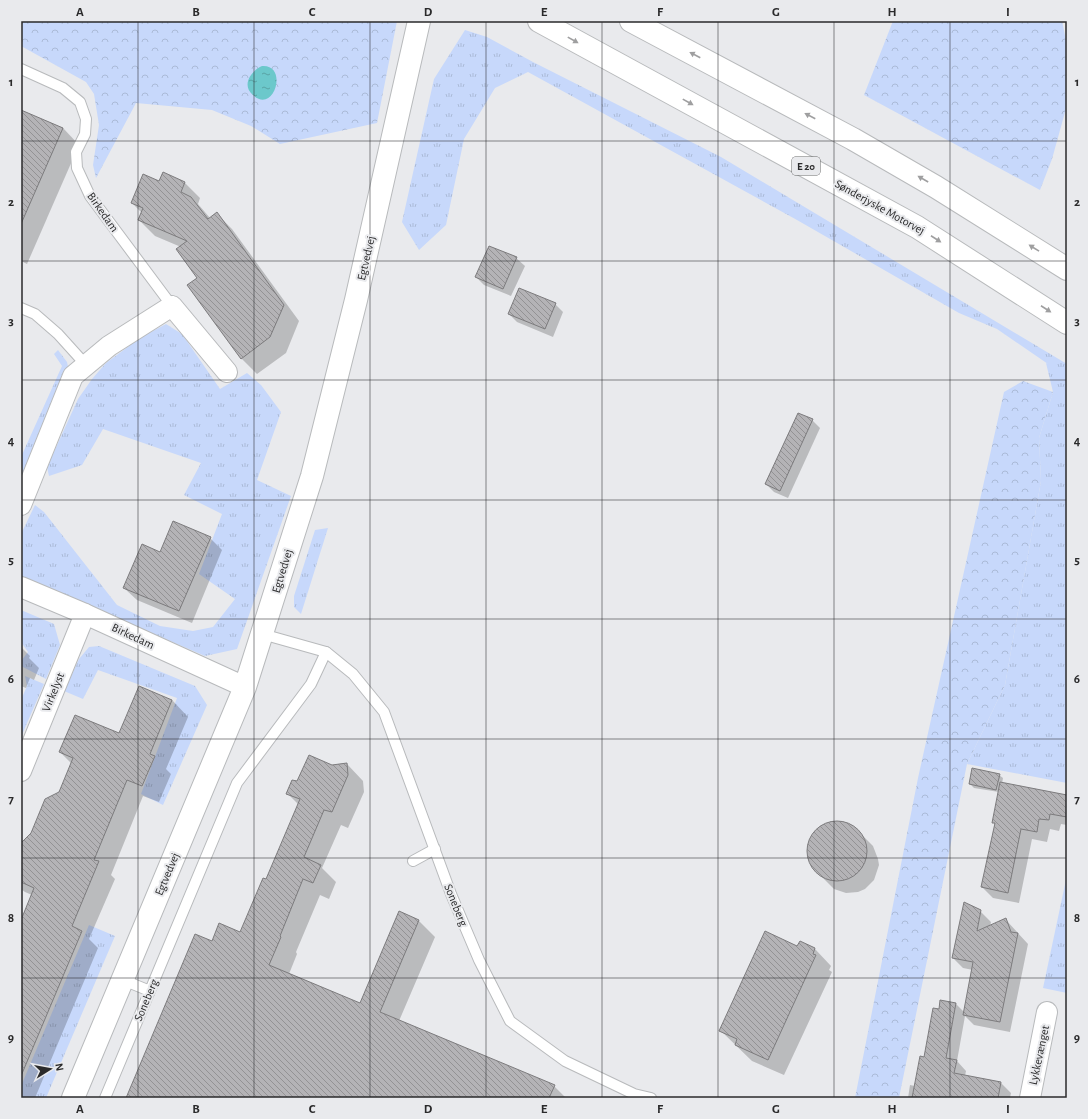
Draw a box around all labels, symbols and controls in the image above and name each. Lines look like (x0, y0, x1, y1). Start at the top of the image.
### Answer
text: A (76, 6, 84, 19)
text: B (192, 6, 200, 19)
text: C (309, 6, 316, 19)
text: D (424, 6, 433, 19)
text: E (541, 6, 548, 19)
text: F (657, 6, 664, 19)
text: G (772, 6, 780, 19)
text: H (887, 6, 897, 19)
text: I (1006, 6, 1010, 19)
one-way arrow (568, 36, 579, 43)
one-way arrow (689, 52, 701, 58)
text: 1 (9, 76, 13, 89)
text: 1 (1075, 76, 1079, 89)
one-way arrow (682, 98, 693, 105)
one-way arrow (804, 113, 816, 119)
road number: E 20 (792, 157, 820, 175)
one-way arrow (917, 176, 929, 183)
street label: Sønderjyske Motorvej (833, 177, 927, 238)
street label: Birkedam (85, 190, 121, 234)
text: 2 (8, 196, 14, 209)
text: 2 (1074, 196, 1080, 209)
street label: Egtvedvej (355, 235, 378, 282)
one-way arrow (931, 235, 941, 243)
one-way arrow (1029, 244, 1039, 252)
one-way arrow (1041, 305, 1051, 313)
text: 3 (8, 315, 14, 328)
text: 3 (1074, 315, 1080, 328)
text: 4 (8, 435, 15, 448)
text: 4 (1074, 435, 1081, 448)
street label: Egtvedvej (270, 548, 295, 595)
text: 5 (8, 554, 14, 567)
text: 5 (1074, 554, 1080, 567)
street label: Birkedam (110, 621, 156, 651)
street label: Virkelyst (40, 671, 67, 713)
text: 6 (8, 673, 14, 686)
text: 6 (1074, 673, 1080, 686)
text: 7 (8, 793, 14, 806)
text: 7 (1074, 793, 1080, 806)
street label: Egtvedvej (153, 851, 182, 898)
street label: Soneberg (442, 882, 470, 928)
text: 8 (8, 912, 14, 925)
text: 8 (1074, 912, 1080, 925)
street label: Soneberg (132, 977, 160, 1023)
street label: Lykkevænget (1027, 1024, 1052, 1086)
text: 9 (8, 1032, 14, 1045)
text: 9 (1074, 1032, 1080, 1045)
north arrow (30, 1049, 70, 1089)
text: N (53, 1062, 65, 1072)
text: A (76, 1103, 84, 1116)
text: B (192, 1103, 200, 1116)
text: C (309, 1103, 316, 1116)
text: D (424, 1103, 433, 1116)
text: E (541, 1103, 548, 1116)
text: F (657, 1103, 664, 1116)
text: G (772, 1103, 780, 1116)
text: H (887, 1103, 897, 1116)
text: I (1006, 1103, 1010, 1116)

